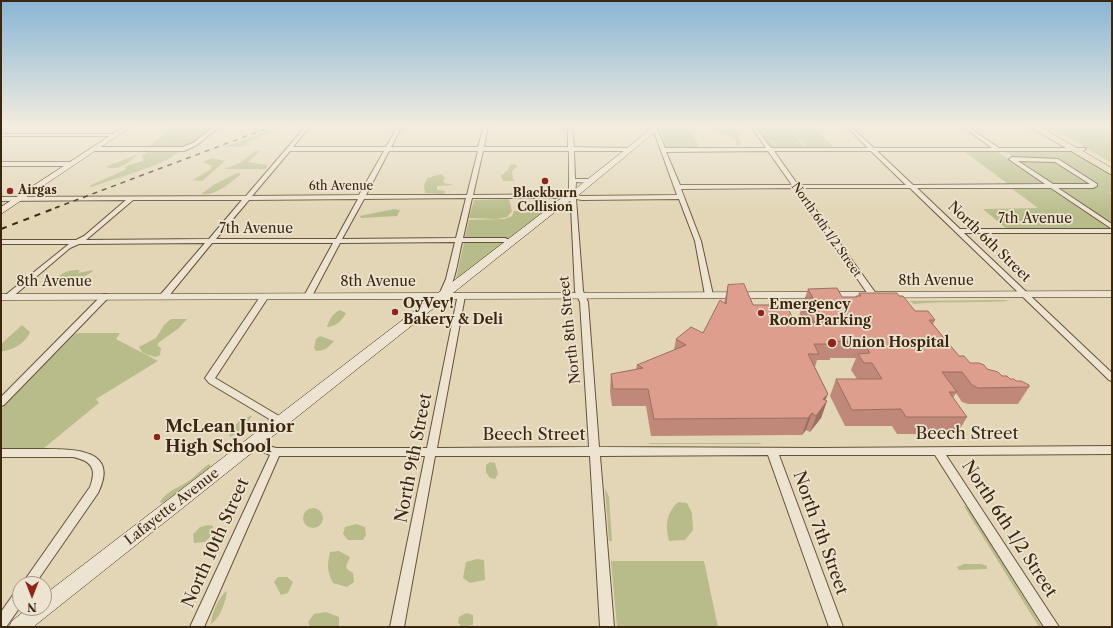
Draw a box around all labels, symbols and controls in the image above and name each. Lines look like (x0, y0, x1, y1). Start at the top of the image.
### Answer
marker: Blackburn Collision (540, 176, 550, 186)
street label: 6th Avenue (309, 180, 373, 194)
street label: North 6th 1/2 Street (788, 180, 864, 280)
place label: Airgas (18, 184, 57, 198)
marker: Airgas (5, 186, 15, 196)
place label: Blackburn Collision (513, 187, 577, 215)
street label: North 6th Street (944, 198, 1034, 286)
street label: 7th Avenue (998, 211, 1072, 227)
street label: 7th Avenue (219, 221, 293, 237)
street label: 8th Avenue (898, 273, 974, 289)
street label: 8th Avenue (16, 274, 92, 290)
street label: 8th Avenue (340, 274, 416, 290)
street label: North 8th Street (556, 275, 584, 385)
place label: OyVey! Bakery & Deli (403, 296, 503, 328)
place label: Emergency Room Parking (769, 297, 871, 330)
marker: OyVey! Bakery & Deli (390, 307, 400, 317)
marker: Emergency Room Parking (756, 308, 766, 318)
place label: Union Hospital (841, 335, 950, 351)
marker: Union Hospital (826, 337, 838, 349)
street label: North 9th Street (391, 391, 437, 525)
place label: McLean Junior High School (165, 417, 294, 457)
street label: Beech Street (915, 424, 1019, 444)
street label: Beech Street (482, 425, 586, 445)
marker: McLean Junior High School (152, 432, 162, 442)
street label: North 6th 1/2 Street (957, 457, 1061, 601)
street label: Lafayette Avenue (121, 465, 223, 549)
street label: North 7th Street (788, 468, 852, 598)
street label: North 10th Street (178, 475, 254, 611)
north arrow (12, 576, 52, 616)
text: N (27, 600, 37, 614)

